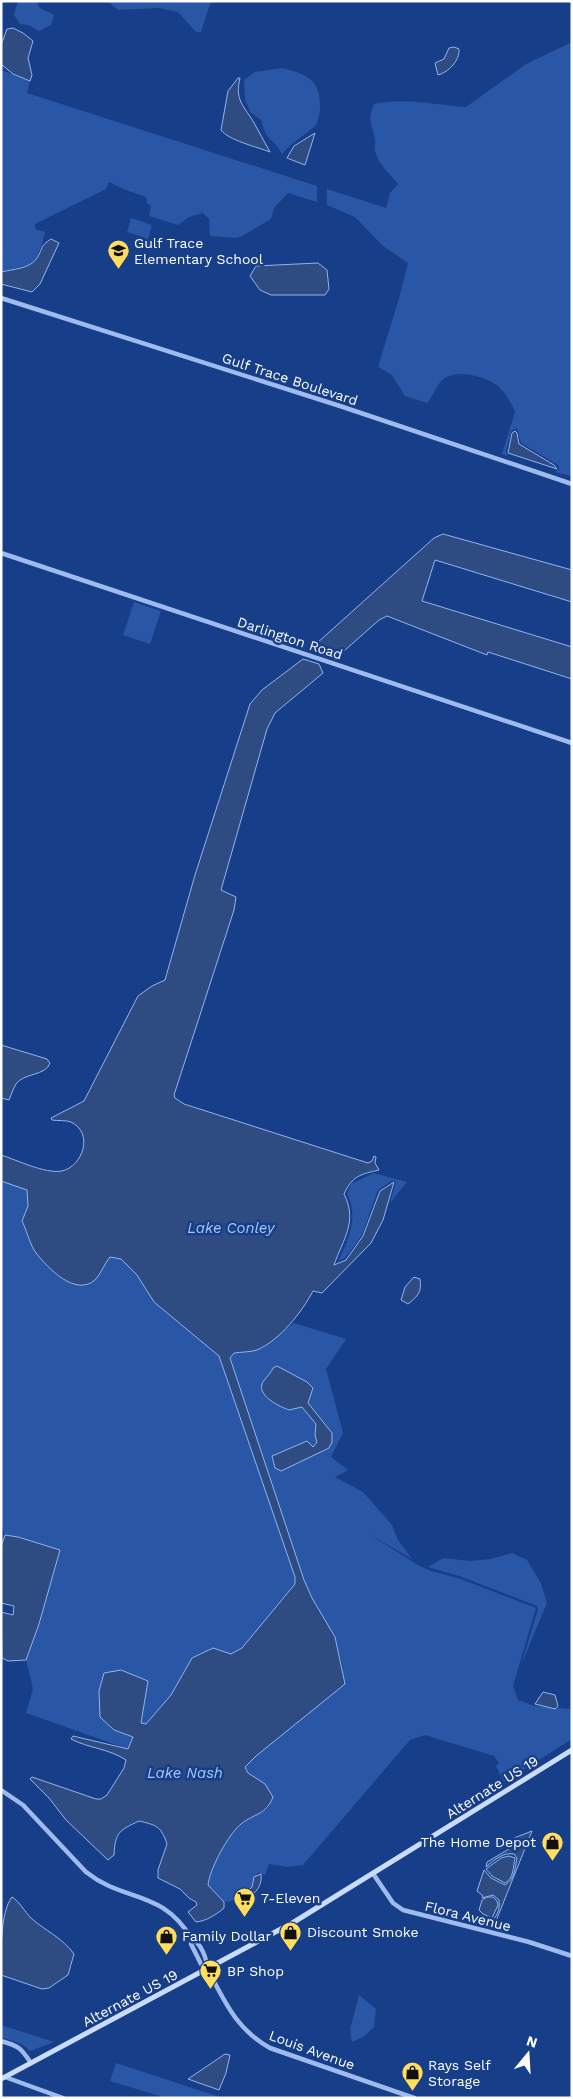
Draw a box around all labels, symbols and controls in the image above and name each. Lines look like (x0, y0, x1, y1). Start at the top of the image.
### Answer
place label: Gulf Trace Elementary School (134, 235, 264, 267)
school or university icon: Gulf Trace Elementary School (106, 239, 130, 270)
street label: Gulf Trace Boulevard (220, 350, 360, 408)
street label: Darlington Road (235, 613, 345, 663)
water label: Lake Conley (187, 1219, 276, 1237)
street label: Alternate US 19 (443, 1752, 541, 1822)
water label: Lake Nash (147, 1764, 223, 1782)
shop icon: The Home Depot (540, 1830, 564, 1861)
place label: The Home Depot (420, 1834, 536, 1850)
supermarket icon: 7-Eleven (233, 1886, 257, 1917)
place label: 7-Eleven (261, 1890, 320, 1906)
street label: Flora Avenue (423, 1898, 513, 1934)
shop icon: Discount Smoke (279, 1920, 303, 1951)
shop icon: Family Dollar (154, 1924, 178, 1955)
place label: Discount Smoke (307, 1924, 419, 1940)
place label: Family Dollar (182, 1928, 271, 1944)
supermarket icon: BP Shop (199, 1959, 223, 1990)
place label: BP Shop (227, 1963, 284, 1979)
street label: Alternate US 19 (80, 1966, 180, 2030)
street label: Louis Avenue (267, 2027, 357, 2073)
north arrow (503, 2029, 553, 2079)
text: N (525, 2032, 539, 2051)
place label: Rays Self Storage (428, 2057, 491, 2089)
shop icon: Rays Self Storage (400, 2061, 424, 2092)

